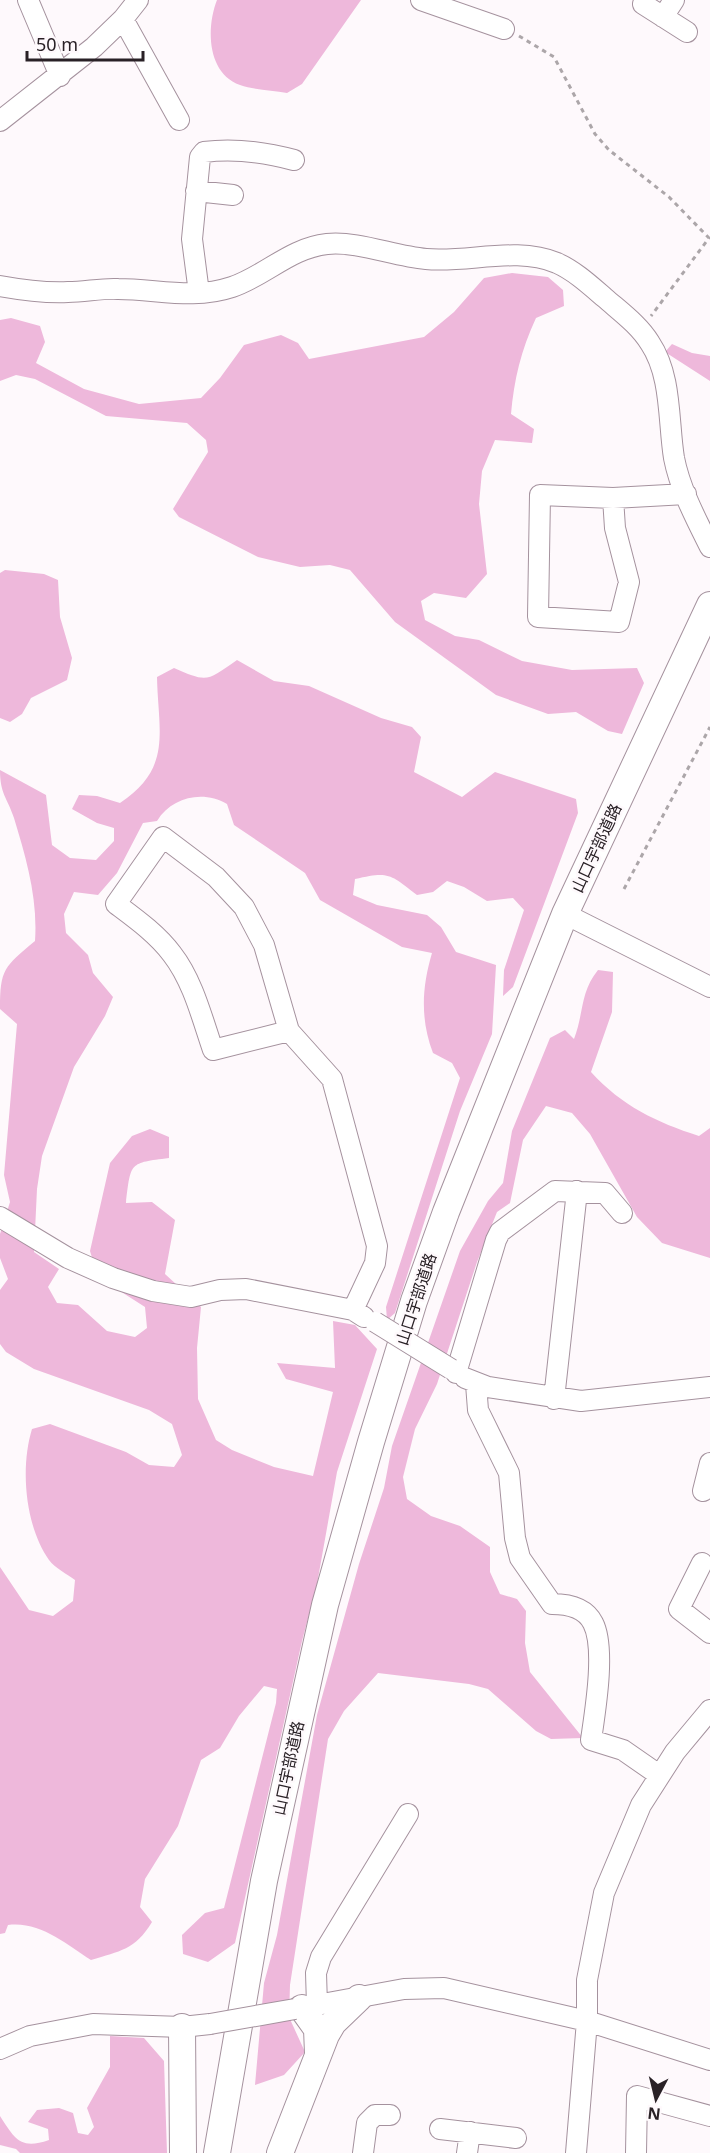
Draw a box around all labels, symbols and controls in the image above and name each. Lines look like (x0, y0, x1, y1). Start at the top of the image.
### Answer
scale bar (27, 24, 142, 62)
text: 50 m (36, 32, 78, 56)
street label: 山口宇部道路 (566, 800, 626, 896)
street label: 山口宇部道路 (391, 1250, 441, 1348)
street label: 山口宇部道路 (267, 1719, 309, 1817)
north arrow (626, 2069, 686, 2129)
text: N (646, 2102, 662, 2126)

